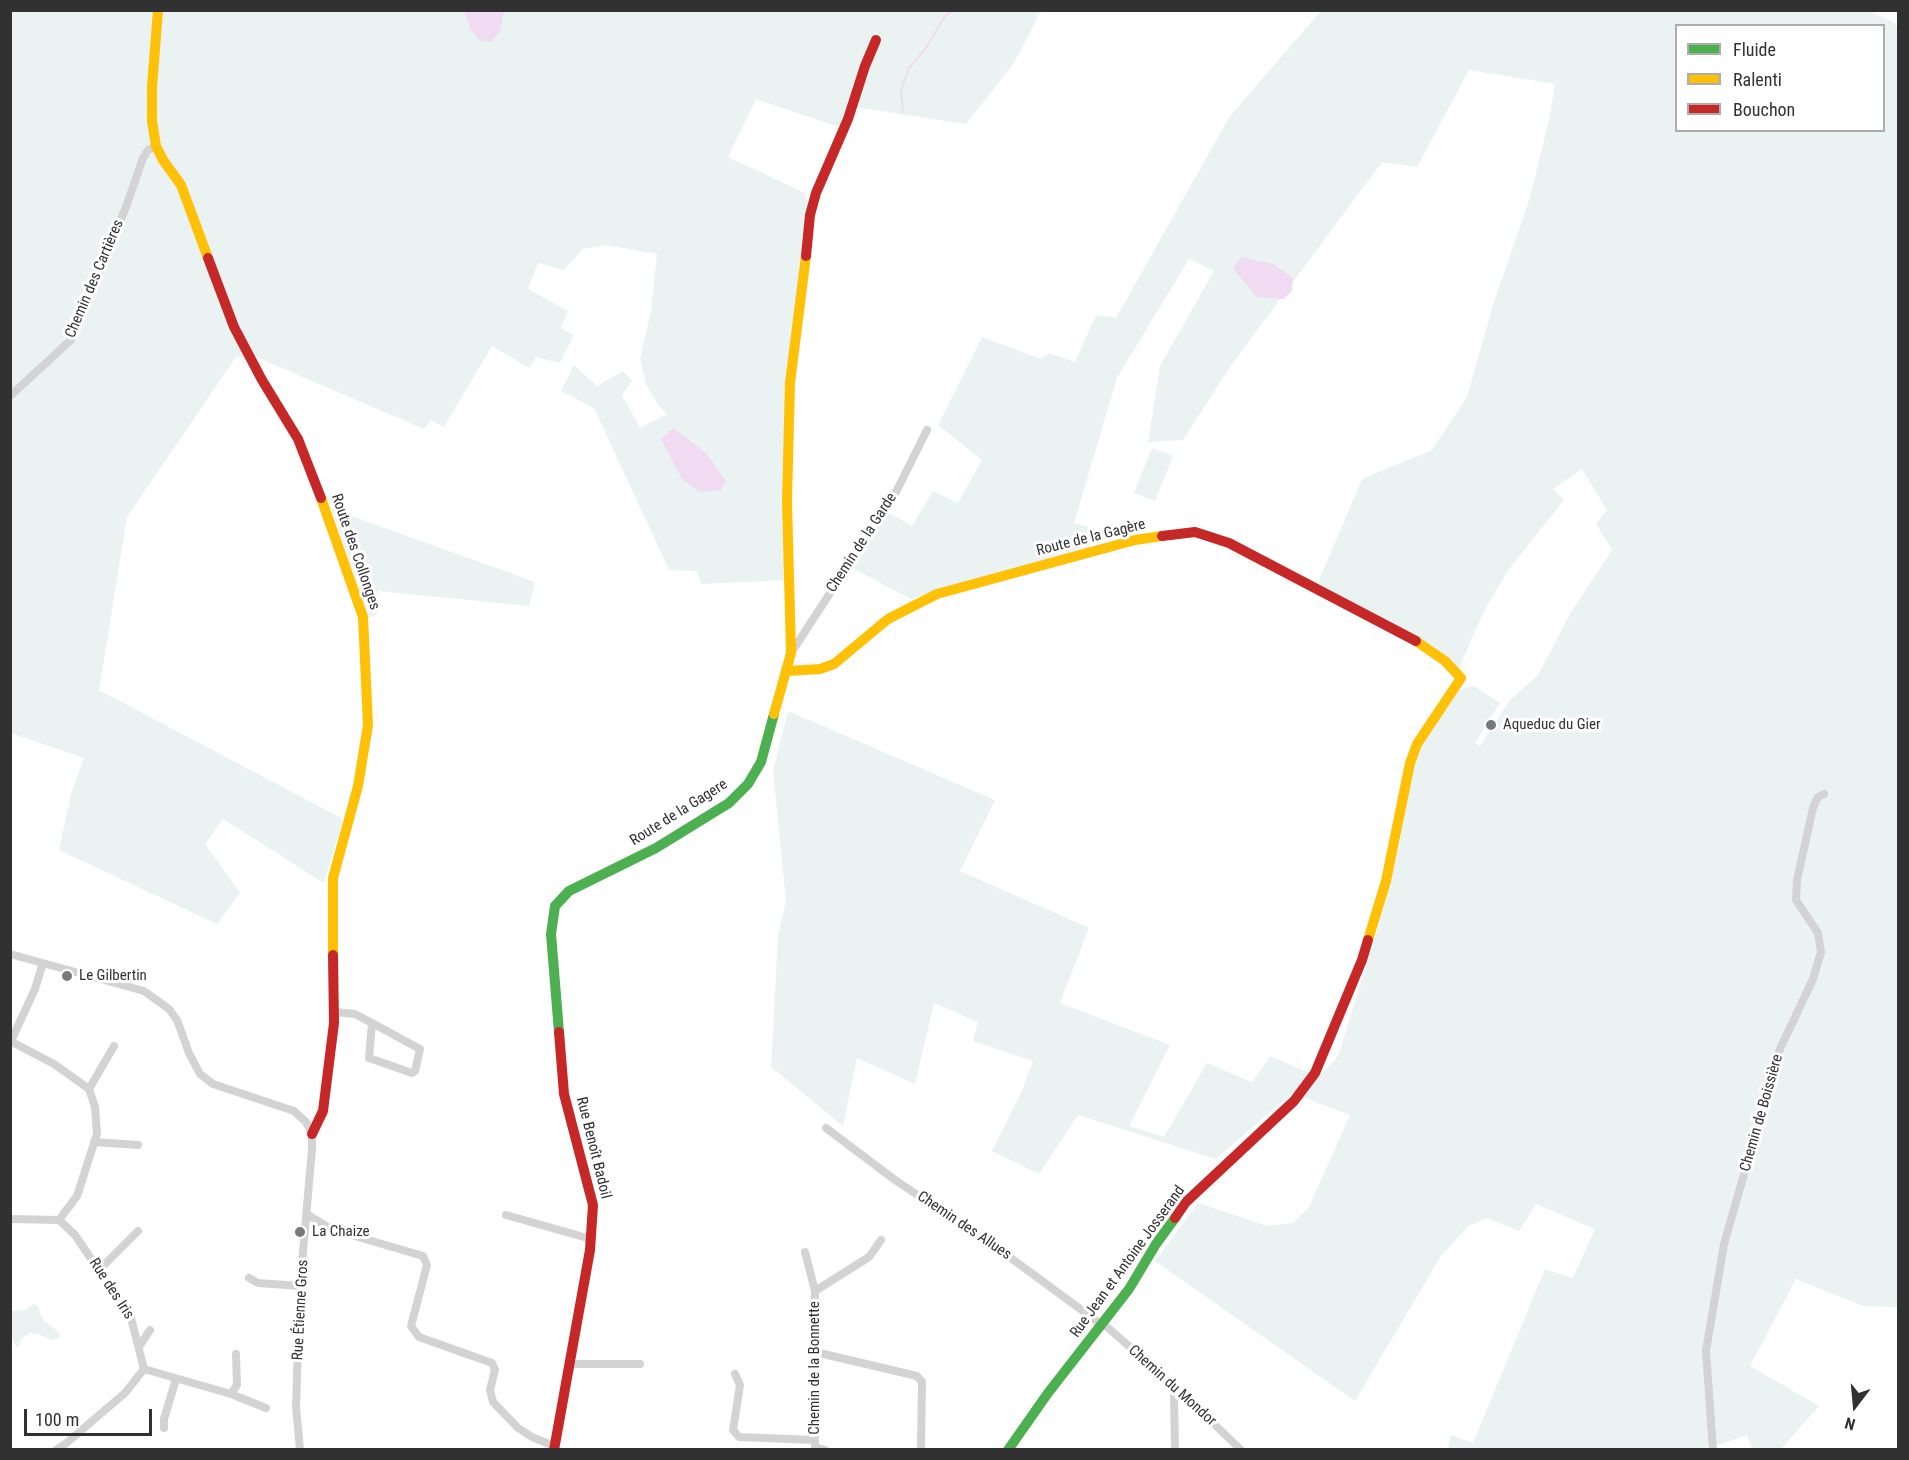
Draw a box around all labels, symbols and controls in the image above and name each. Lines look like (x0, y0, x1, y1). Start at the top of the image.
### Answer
legend (1675, 24, 1885, 132)
text: Fluide (1733, 39, 1776, 60)
text: Ralenti (1733, 69, 1782, 90)
text: Bouchon (1733, 99, 1795, 120)
street label: Chemin des Cartières (62, 217, 128, 341)
street label: Chemin de la Garde (823, 490, 901, 596)
street label: Route des Collonges (327, 492, 383, 612)
street label: Route de la Gagère (1035, 516, 1147, 560)
place label: Aqueduc du Gier (1503, 716, 1601, 734)
marker: Aqueduc du Gier (1484, 718, 1498, 732)
street label: Route de la Gagere (627, 776, 731, 850)
place label: Le Gilbertin (79, 967, 147, 985)
marker: Le Gilbertin (60, 969, 74, 983)
street label: Chemin de Boissière (1737, 1052, 1787, 1174)
street label: Rue Benoît Badoil (572, 1095, 614, 1201)
street label: Rue Jean et Antoine Josserand (1067, 1183, 1189, 1341)
street label: Chemin des Allues (914, 1188, 1014, 1264)
place label: La Chaize (312, 1223, 370, 1241)
marker: La Chaize (293, 1225, 307, 1239)
street label: Rue des Iris (85, 1255, 137, 1323)
street label: Rue Étienne Gros (289, 1259, 313, 1361)
street label: Chemin de la Bonnette (806, 1301, 824, 1435)
street label: Chemin du Mondor (1124, 1342, 1220, 1430)
north arrow (1825, 1376, 1885, 1436)
scale bar (27, 1397, 154, 1435)
text: 100 m (35, 1409, 79, 1430)
text: N (1843, 1413, 1857, 1434)

